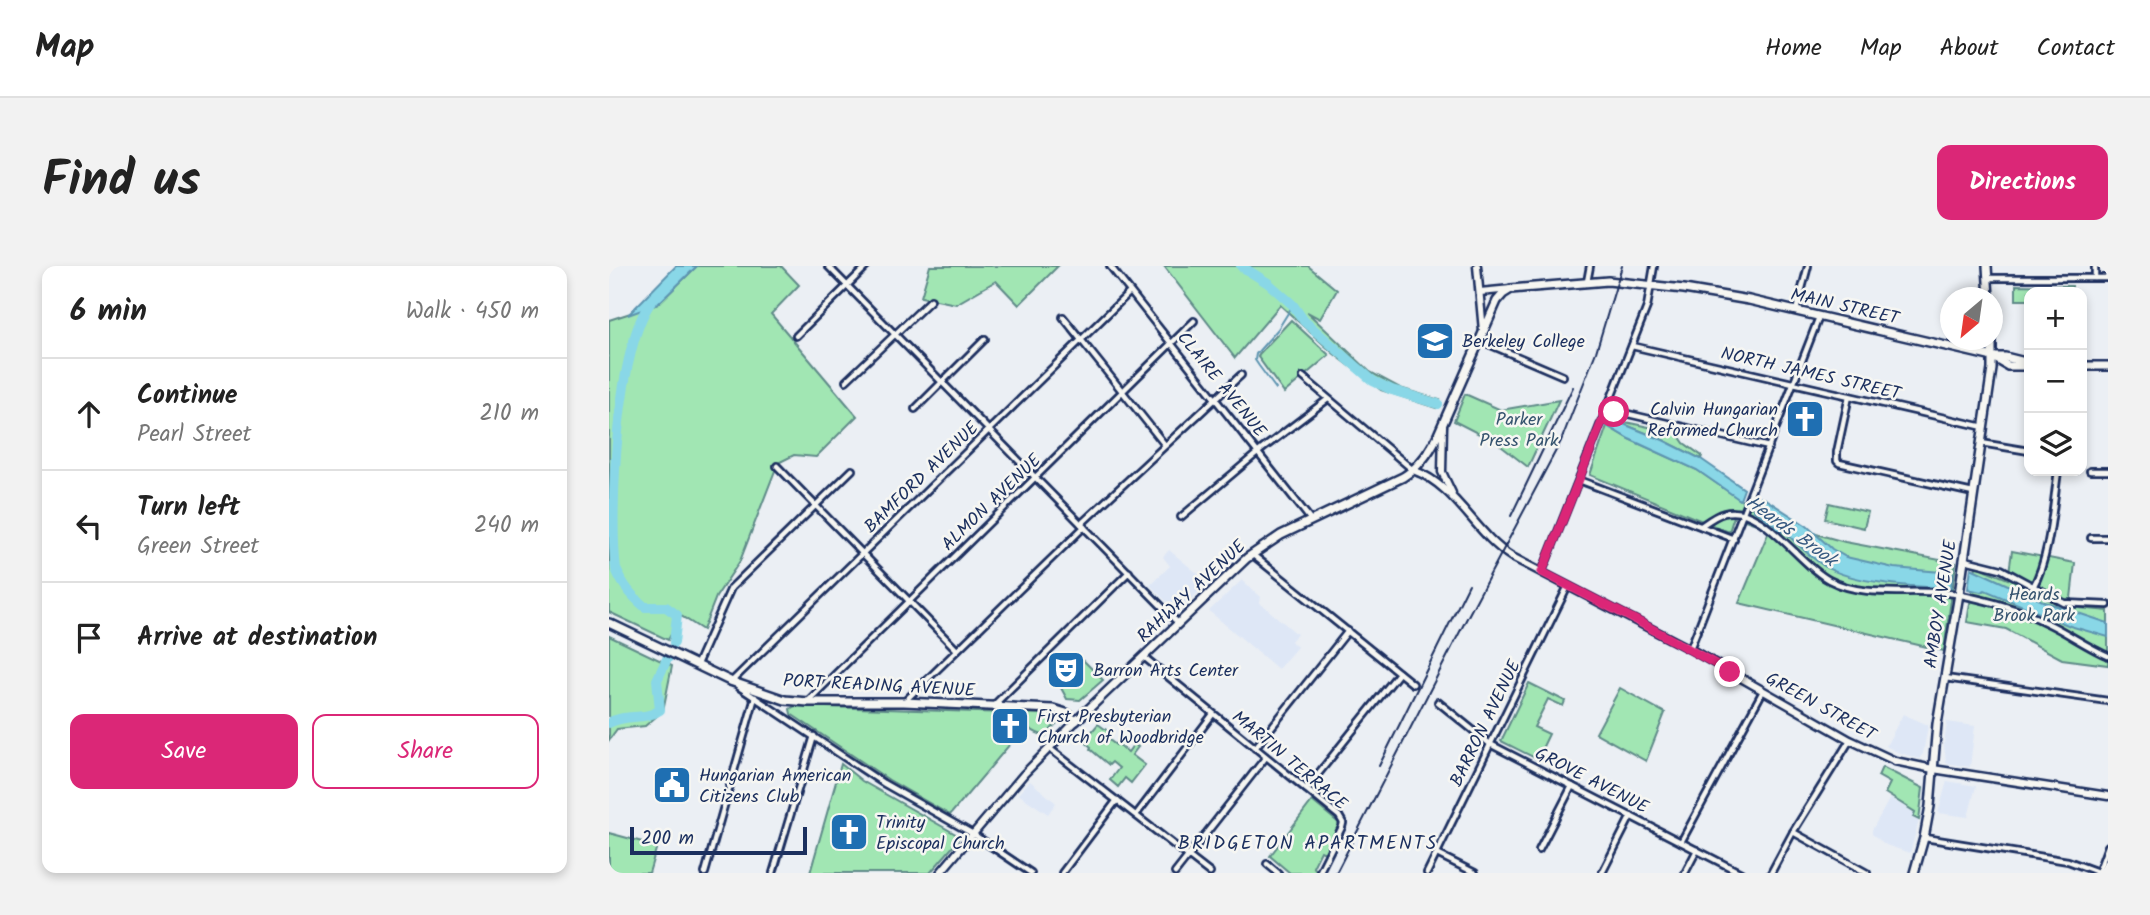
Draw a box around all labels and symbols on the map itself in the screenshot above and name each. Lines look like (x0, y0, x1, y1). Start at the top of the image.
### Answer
street label: MAIN STREET (1788, 281, 1903, 334)
north arrow (1940, 287, 2003, 350)
school or university icon: Berkeley College (1414, 320, 1456, 362)
street label: CLAIRE AVENUE (1169, 325, 1273, 445)
place label: Berkeley College (1462, 328, 1585, 357)
street label: NORTH JAMES STREET (1718, 340, 1905, 410)
route start (1598, 396, 1629, 427)
place label: Calvin Hungarian Reformed Church (1647, 396, 1778, 446)
church icon: Calvin Hungarian Reformed Church (1784, 398, 1826, 440)
park label: Parker Press Park (1479, 406, 1559, 456)
street label: BAMFORD AVENUE (858, 415, 987, 541)
street label: ALMON AVENUE (935, 447, 1049, 559)
water label: Heards Brook (1739, 488, 1845, 577)
street label: RAHWAY AVENUE (1131, 533, 1254, 651)
street label: AMBOY AVENUE (1917, 537, 1966, 671)
park label: Heards Brook Park (1993, 581, 2076, 631)
theatre icon: Barron Arts Center (1045, 649, 1087, 691)
street label: BARRON AVENUE (1443, 655, 1530, 792)
route end (1714, 656, 1745, 687)
place label: Barron Arts Center (1093, 657, 1239, 686)
street label: GREEN STREET (1760, 665, 1882, 750)
street label: PORT READING AVENUE (782, 667, 976, 706)
place label: First Presbyterian Church of Woodbridge (1037, 703, 1204, 753)
street label: MARTIN TERRACE (1225, 704, 1354, 819)
church icon: First Presbyterian Church of Woodbridge (989, 705, 1031, 747)
street label: GROVE AVENUE (1529, 740, 1654, 823)
place label: Hungarian American Citizens Club (699, 762, 851, 812)
public building icon: Hungarian American Citizens Club (651, 764, 693, 806)
place label: Trinity Episcopal Church (876, 809, 1005, 859)
church icon: Trinity Episcopal Church (828, 811, 870, 853)
scale bar (630, 824, 807, 856)
district label: BRIDGETON APARTMENTS (1178, 829, 1438, 859)

